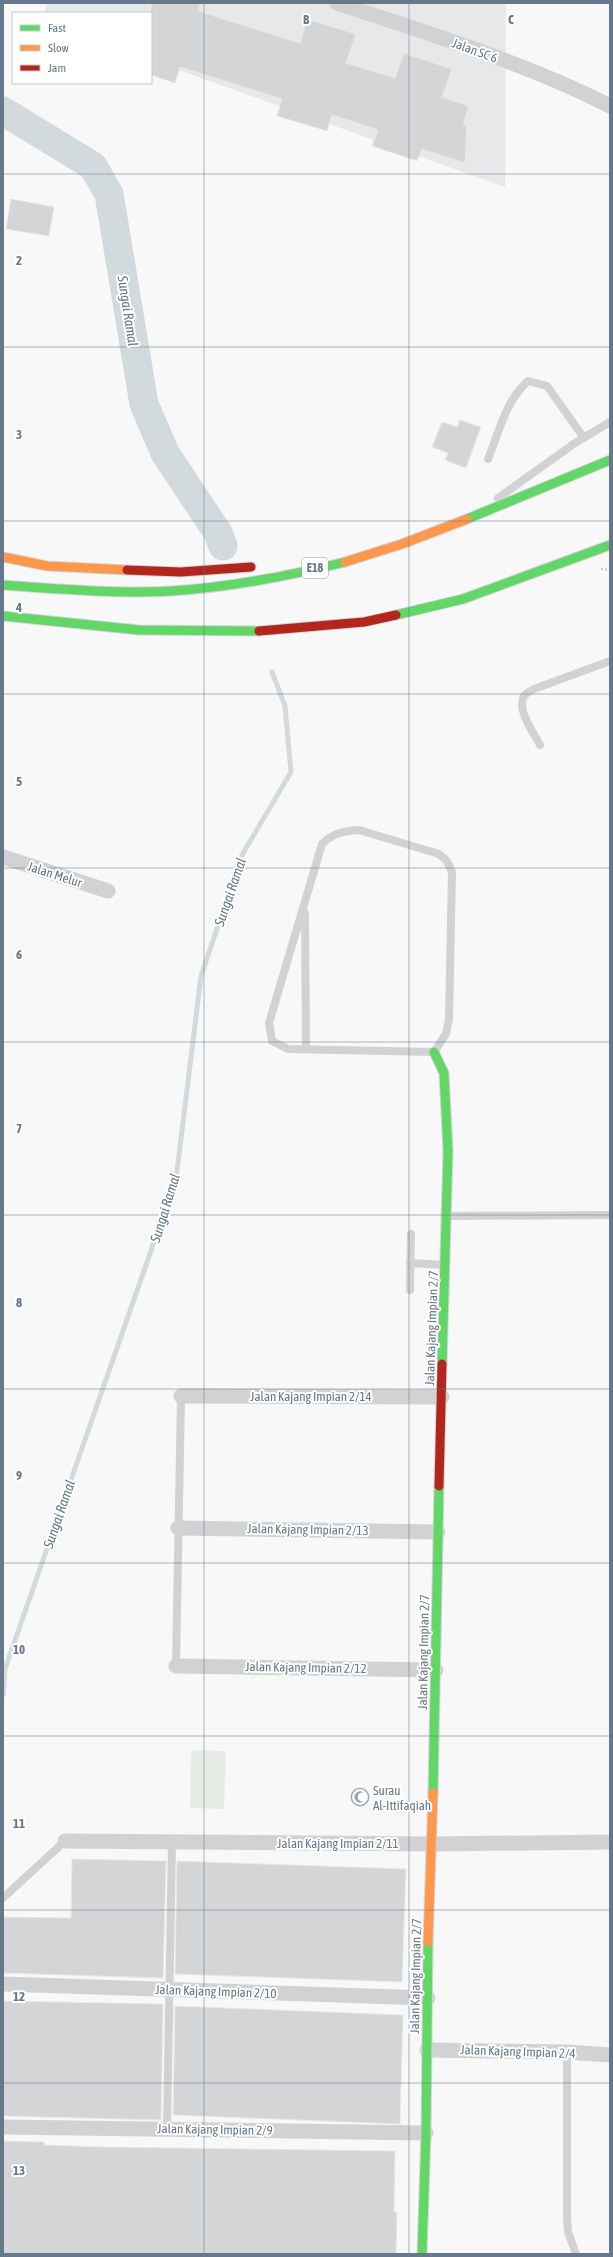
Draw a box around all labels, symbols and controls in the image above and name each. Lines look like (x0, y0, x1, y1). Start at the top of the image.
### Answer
legend (12, 12, 152, 84)
text: B (303, 12, 310, 27)
text: C (508, 12, 514, 27)
text: Fast (48, 21, 66, 35)
street label: Jalan SC 6 (450, 35, 499, 66)
text: Slow (48, 41, 69, 55)
text: Jam (48, 61, 66, 75)
text: 2 (16, 253, 22, 268)
water label: Sungai Ramal (114, 274, 142, 348)
text: 3 (16, 427, 22, 442)
road number: E18 (302, 558, 328, 578)
text: 4 (15, 600, 22, 615)
text: 5 (16, 774, 22, 789)
water label: Sungai Ramal (211, 855, 249, 929)
street label: Jalan Melur (26, 859, 84, 890)
text: 6 (16, 947, 22, 962)
text: 7 (16, 1121, 22, 1136)
water label: Sungai Ramal (147, 1171, 183, 1245)
street label: Jalan Kajang Impian 2/7 (422, 1270, 441, 1386)
text: 8 (16, 1295, 22, 1310)
street label: Jalan Kajang Impian 2/14 (250, 1389, 372, 1404)
text: 9 (16, 1468, 22, 1483)
water label: Sungai Ramal (40, 1477, 78, 1551)
street label: Jalan Kajang Impian 2/13 (247, 1521, 369, 1538)
street label: Jalan Kajang Impian 2/7 (415, 1594, 432, 1710)
text: 10 (13, 1642, 25, 1657)
street label: Jalan Kajang Impian 2/12 (245, 1659, 367, 1676)
place label: Surau Al-Ittifaqiah (373, 1783, 431, 1813)
mosque icon: Surau Al-Ittifaqiah (350, 1787, 370, 1807)
text: 11 (13, 1816, 25, 1831)
street label: Jalan Kajang Impian 2/11 (277, 1836, 399, 1851)
street label: Jalan Kajang Impian 2/7 (407, 1918, 424, 2034)
street label: Jalan Kajang Impian 2/10 (155, 1982, 277, 2001)
text: 12 (13, 1989, 25, 2004)
street label: Jalan Kajang Impian 2/4 (460, 2042, 576, 2061)
street label: Jalan Kajang Impian 2/9 (157, 2121, 273, 2138)
text: 13 (13, 2163, 25, 2178)

